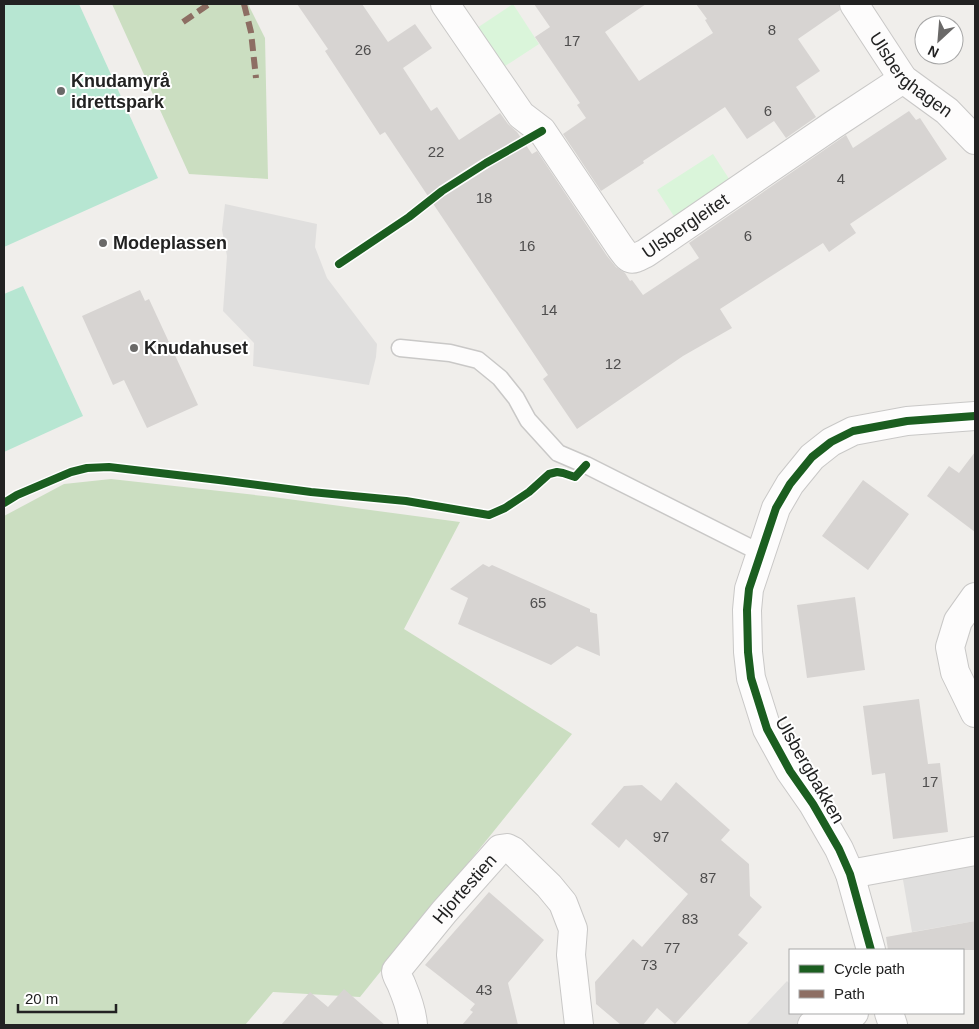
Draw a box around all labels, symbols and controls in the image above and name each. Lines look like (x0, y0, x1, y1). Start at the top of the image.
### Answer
north arrow (914, 15, 964, 65)
house number: 8 (768, 21, 776, 38)
street label: Ulsberghagen (865, 29, 956, 121)
house number: 17 (564, 32, 580, 49)
house number: 26 (355, 41, 371, 58)
text: N (925, 42, 941, 61)
place label: Knudamyrå idrettspark (71, 71, 171, 112)
marker: Knudamyrå idrettspark (55, 85, 67, 97)
house number: 6 (764, 102, 772, 119)
house number: 22 (428, 143, 444, 160)
house number: 4 (837, 170, 845, 187)
house number: 18 (476, 189, 492, 206)
street label: Ulsbergleitet (639, 189, 732, 262)
house number: 6 (744, 227, 752, 244)
place label: Modeplassen (113, 233, 227, 253)
marker: Modeplassen (97, 237, 109, 249)
house number: 16 (519, 237, 535, 254)
house number: 14 (541, 301, 557, 318)
place label: Knudahuset (144, 338, 248, 358)
marker: Knudahuset (128, 342, 140, 354)
house number: 12 (605, 355, 621, 372)
house number: 65 (530, 594, 546, 611)
street label: Ulsbergbakken (771, 713, 849, 827)
house number: 17 (922, 773, 938, 790)
house number: 97 (653, 828, 669, 845)
street label: Hjortestien (429, 850, 501, 928)
house number: 87 (700, 869, 716, 886)
house number: 83 (682, 910, 698, 927)
house number: 77 (664, 939, 680, 956)
legend (789, 949, 964, 1014)
house number: 73 (641, 956, 657, 973)
text: Cycle path (834, 960, 905, 977)
house number: 43 (476, 981, 492, 998)
scale bar (18, 982, 115, 1014)
text: Path (834, 985, 865, 1002)
text: 20 m (25, 990, 58, 1007)

